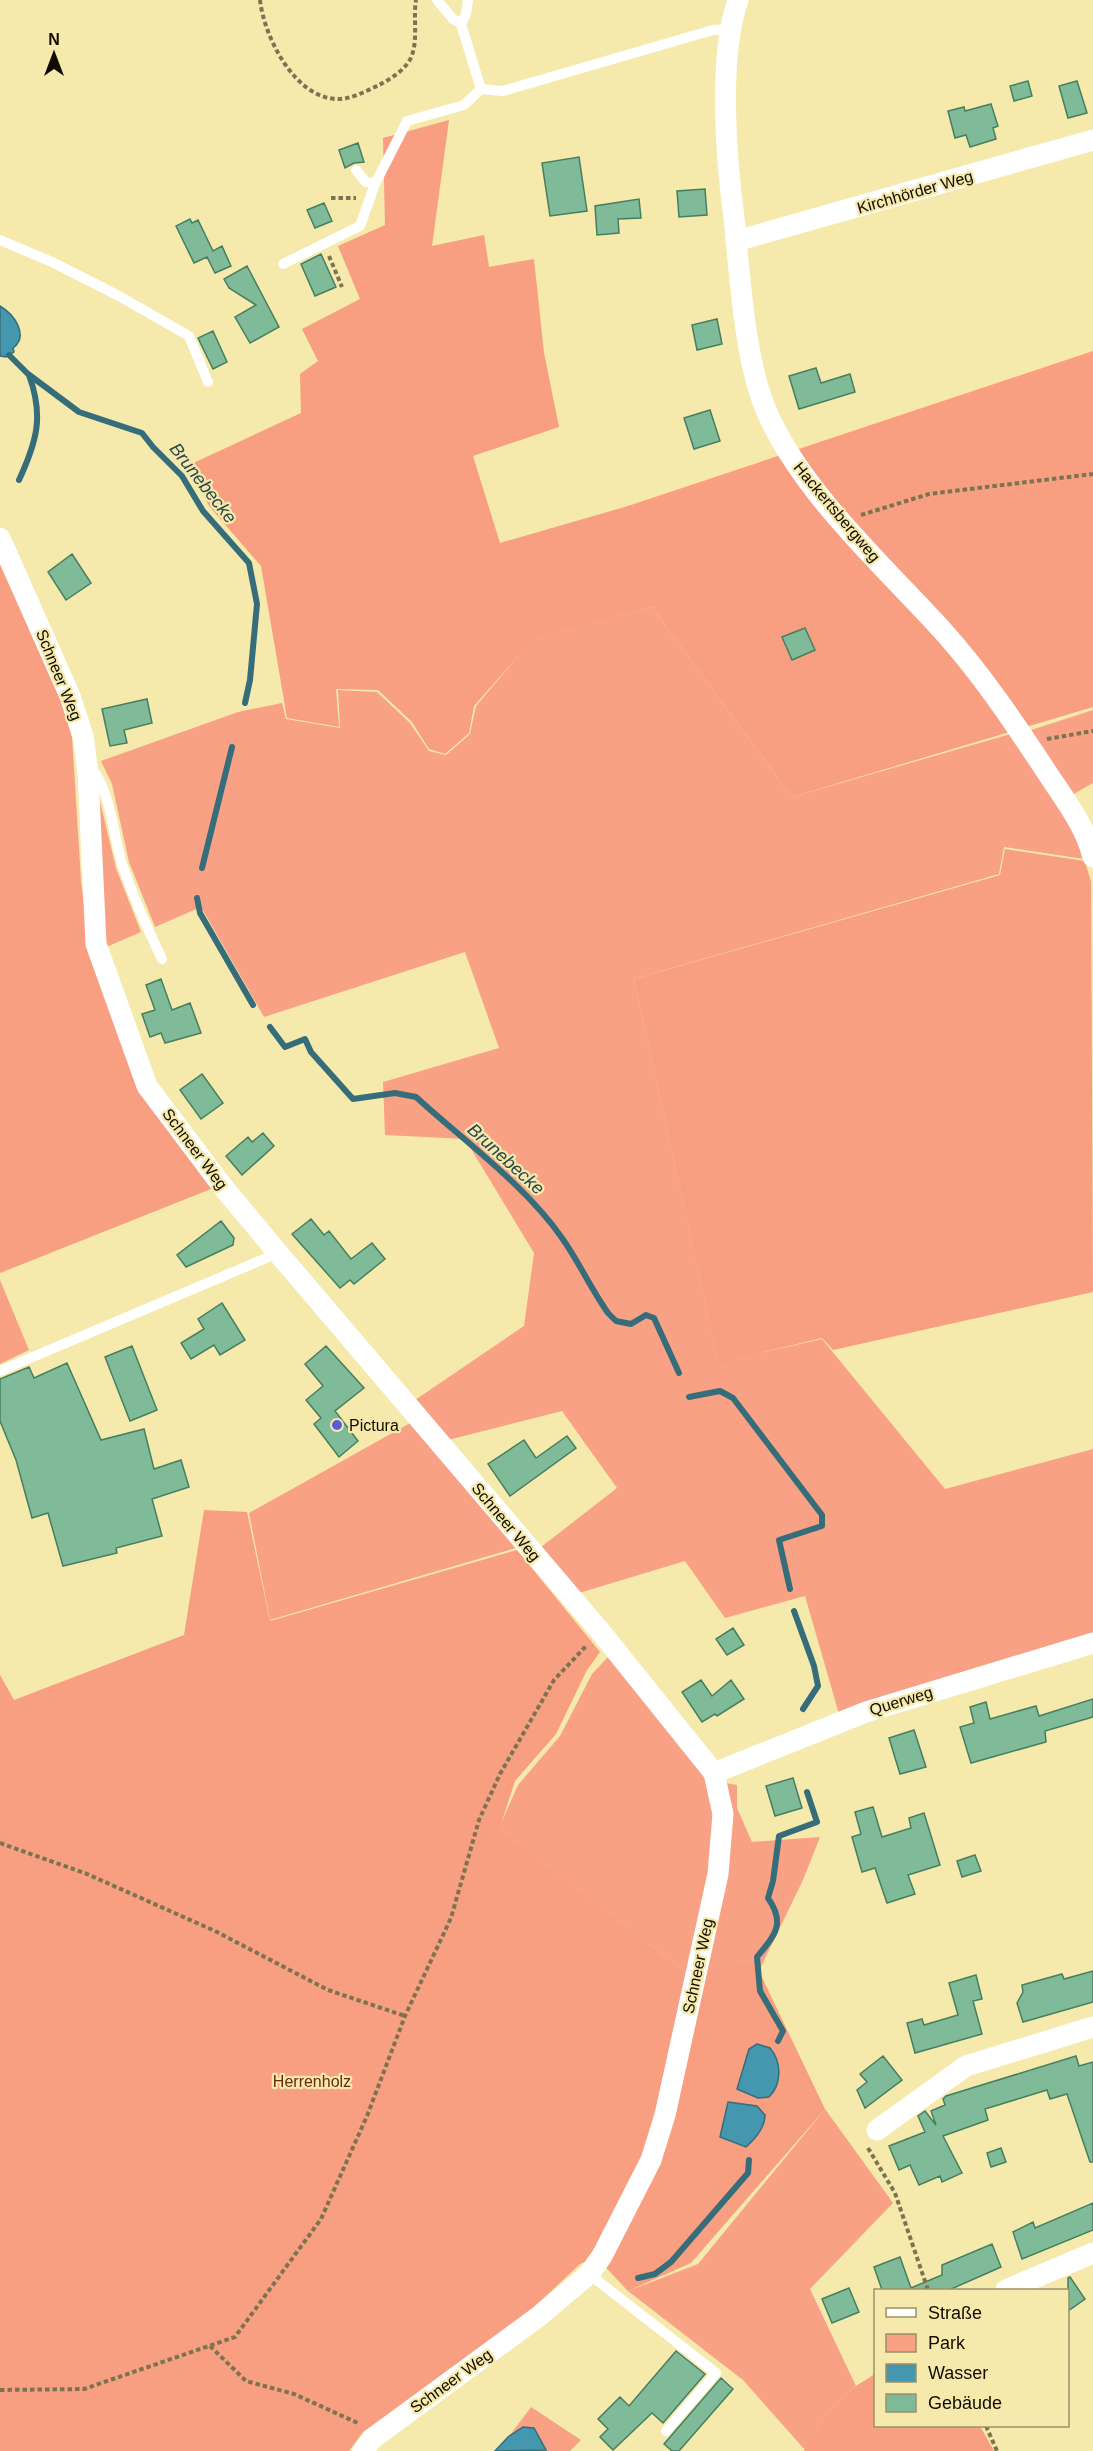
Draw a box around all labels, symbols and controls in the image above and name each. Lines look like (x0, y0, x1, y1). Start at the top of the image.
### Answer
north arrow (24, 24, 84, 84)
text: N (48, 31, 60, 48)
street label: Kirchhörder Weg (855, 167, 975, 217)
water label: Brunebecke (166, 439, 240, 527)
street label: Hackertsbergweg (790, 459, 884, 565)
street label: Schneer Weg (33, 627, 85, 723)
street label: Schneer Weg (159, 1105, 231, 1193)
water label: Brunebecke (464, 1119, 548, 1199)
place label: Pictura (349, 1417, 399, 1434)
marker: Pictura (330, 1418, 344, 1432)
street label: Schneer Weg (468, 1480, 544, 1564)
street label: Querweg (867, 1683, 935, 1719)
street label: Schneer Weg (680, 1917, 716, 2015)
park label: Herrenholz (273, 2073, 351, 2090)
legend (874, 2289, 1069, 2427)
text: Straße (928, 2303, 982, 2323)
text: Park (928, 2333, 966, 2353)
street label: Schneer Weg (407, 2346, 495, 2416)
text: Wasser (928, 2363, 988, 2383)
text: Gebäude (928, 2393, 1002, 2413)

